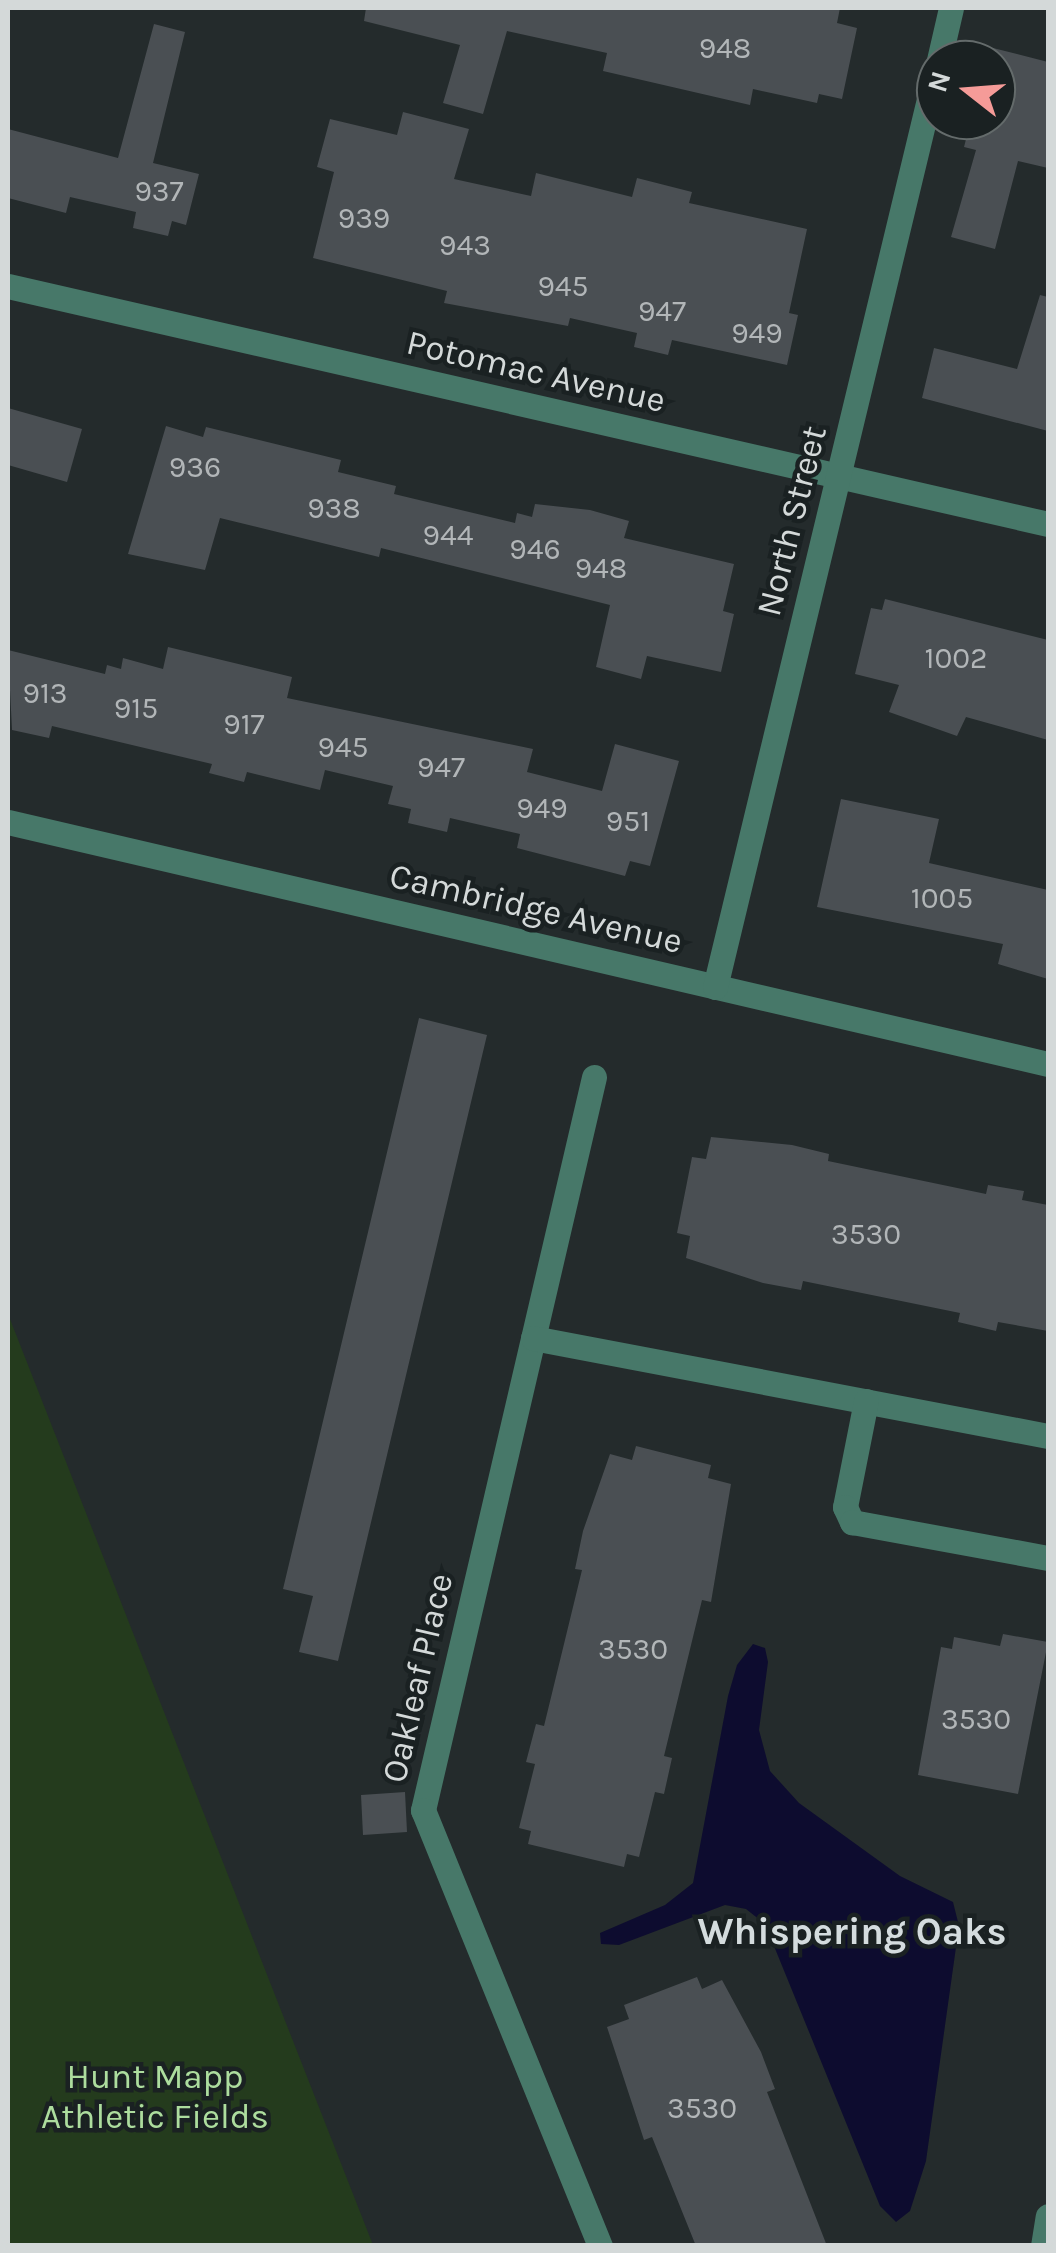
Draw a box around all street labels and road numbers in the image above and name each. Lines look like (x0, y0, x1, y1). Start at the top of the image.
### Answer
street label: Potomac Avenue (402, 322, 670, 422)
street label: North Street (748, 422, 836, 620)
street label: Cambridge Avenue (385, 855, 687, 963)
street label: Oakleaf Place (374, 1569, 462, 1787)

